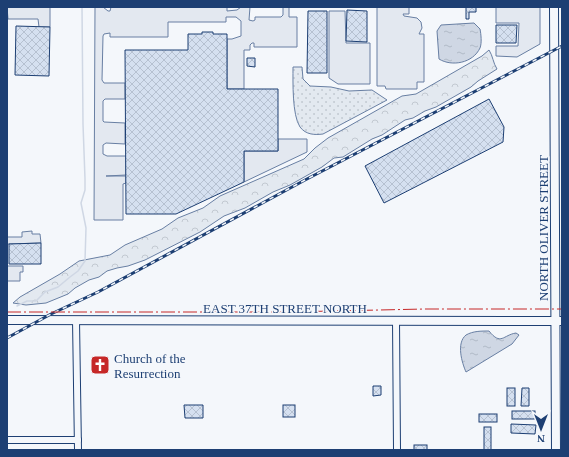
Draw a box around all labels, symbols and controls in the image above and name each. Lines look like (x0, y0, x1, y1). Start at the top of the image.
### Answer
street label: NORTH OLIVER STREET (536, 155, 551, 301)
street label: EAST 37TH STREET NORTH (203, 301, 367, 316)
place label: Church of the Resurrection (114, 351, 186, 381)
church icon: Church of the Resurrection (89, 354, 111, 376)
north arrow (521, 409, 561, 449)
text: N (537, 433, 545, 445)

